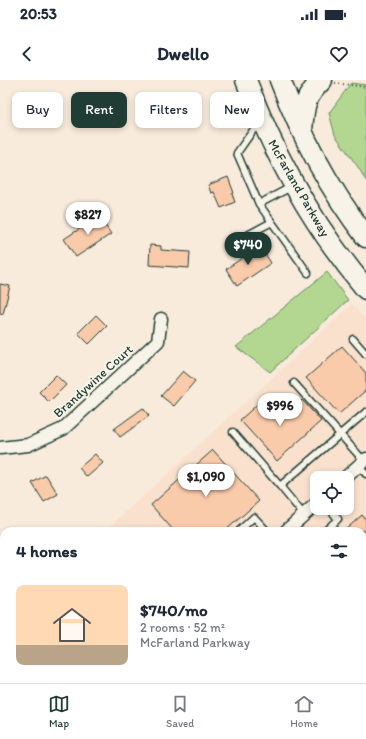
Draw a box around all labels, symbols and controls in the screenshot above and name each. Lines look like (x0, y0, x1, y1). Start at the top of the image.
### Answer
text: 20:53 (20, 5, 57, 23)
icon: back (16, 43, 38, 65)
text: Dwello (157, 43, 209, 65)
icon: heart (328, 43, 350, 65)
chip: Buy (12, 92, 63, 128)
chip: Rent (71, 92, 127, 128)
chip: Filters (135, 92, 202, 128)
chip: New (210, 92, 264, 128)
street label: McFarland Parkway (265, 137, 333, 239)
pin: $827 (64, 202, 112, 236)
text: $827 (74, 207, 102, 222)
pin: $740 (224, 232, 272, 266)
text: $740 (234, 237, 262, 252)
street label: Brandywine Court (50, 341, 136, 420)
pin: $996 (256, 393, 304, 427)
text: $996 (266, 398, 294, 413)
pin: $1,090 (173, 464, 239, 498)
text: $1,090 (187, 469, 225, 484)
map controls (310, 471, 354, 515)
button: locate (310, 471, 354, 515)
icon: filters (328, 540, 350, 562)
text: 4 homes (16, 541, 77, 561)
text: $740/mo (140, 600, 208, 620)
icon: home (48, 601, 96, 649)
text: 2 rooms · 52 m² (140, 620, 225, 635)
text: McFarland Parkway (140, 635, 250, 650)
tab: Map (48, 693, 70, 730)
tab: Saved (166, 693, 194, 730)
tab: Home (290, 693, 318, 730)

